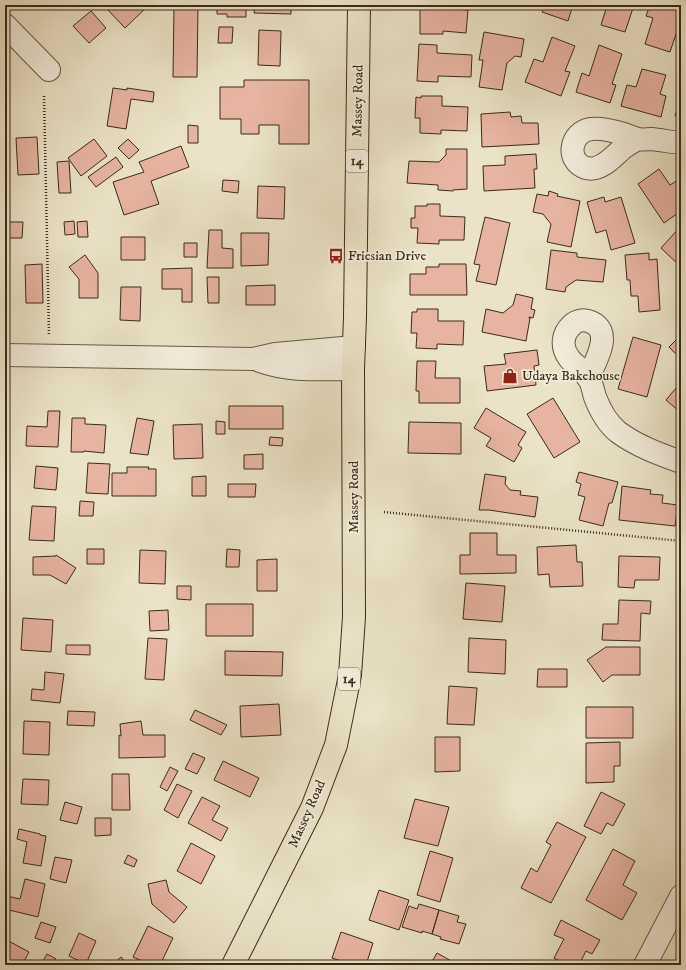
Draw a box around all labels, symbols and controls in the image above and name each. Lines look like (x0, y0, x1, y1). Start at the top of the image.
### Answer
street label: Massey Road (348, 65, 368, 137)
road number: 14 (346, 150, 368, 172)
bus stop icon: Friesian Drive (327, 247, 345, 265)
place label: Friesian Drive (348, 247, 426, 265)
shop icon: Udaya Bakehouse (501, 367, 519, 385)
place label: Udaya Bakehouse (522, 367, 620, 385)
street label: Massey Road (345, 461, 363, 533)
road number: 14 (338, 668, 360, 690)
street label: Massey Road (284, 777, 330, 851)

